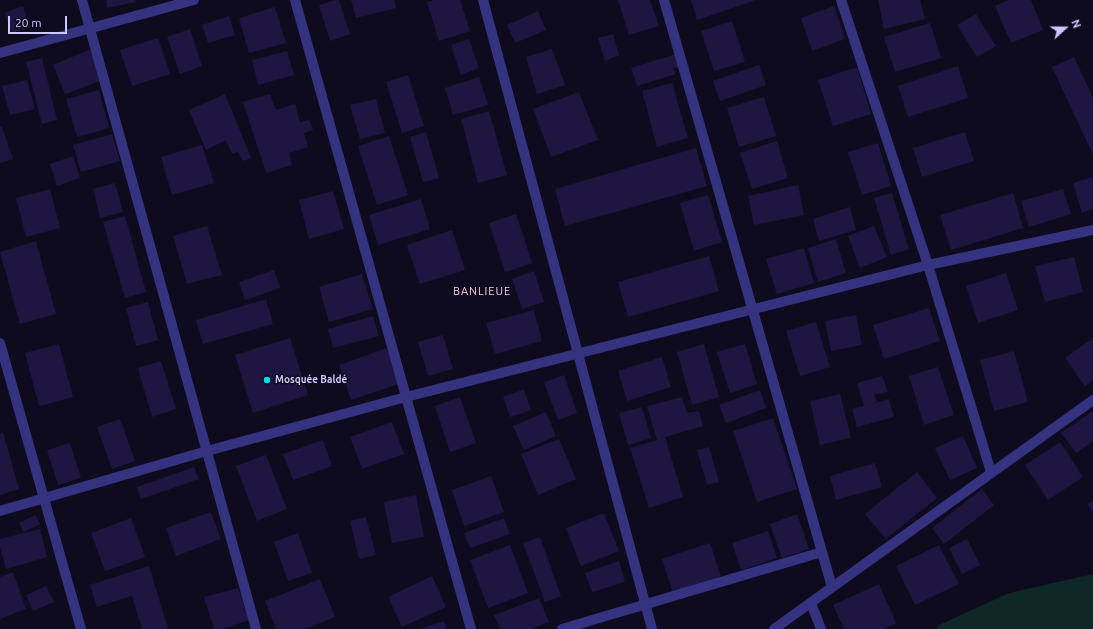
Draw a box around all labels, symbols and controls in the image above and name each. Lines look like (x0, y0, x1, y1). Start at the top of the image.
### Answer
scale bar (10, 8, 69, 34)
north arrow (1045, 8, 1085, 48)
text: 20 m (15, 16, 42, 29)
text: N (1069, 18, 1083, 30)
district label: BANLIEUE (453, 284, 511, 298)
place label: Mosquée Baldé (275, 374, 347, 386)
marker: Mosquée Baldé (262, 375, 272, 385)

